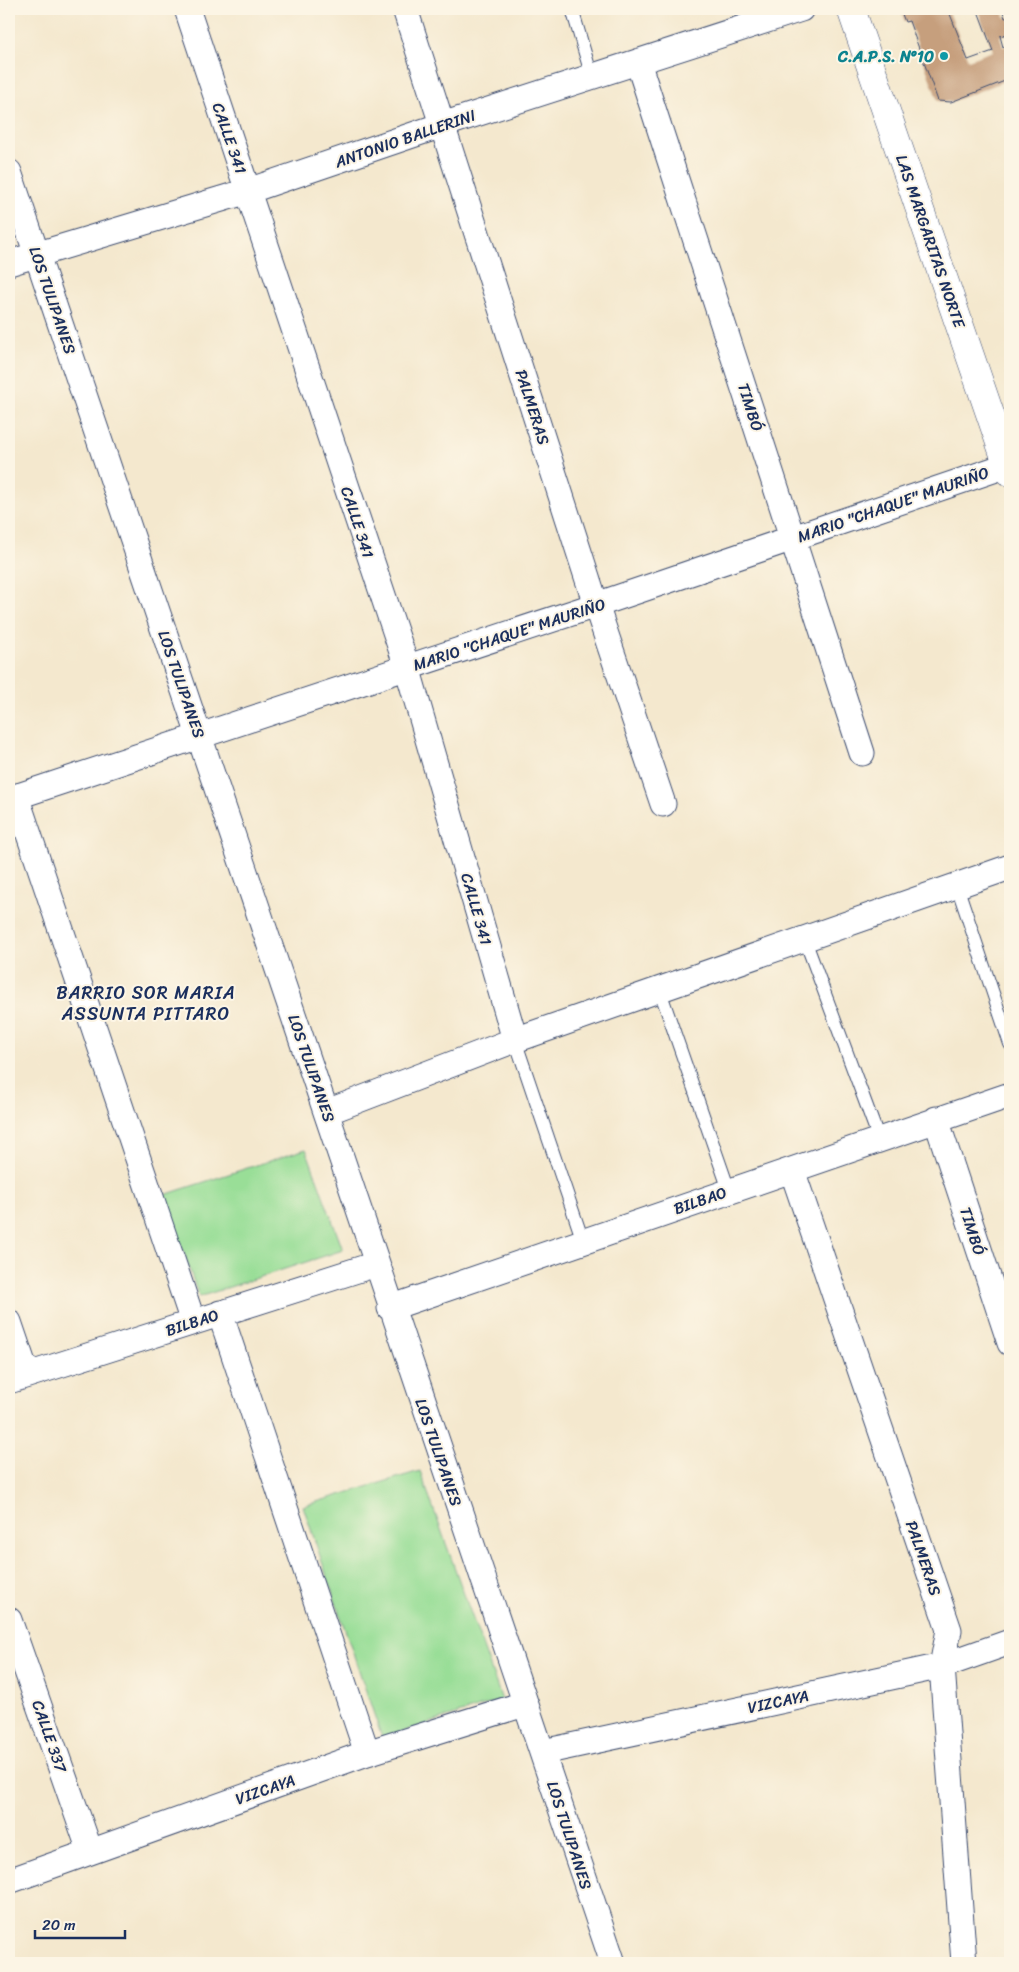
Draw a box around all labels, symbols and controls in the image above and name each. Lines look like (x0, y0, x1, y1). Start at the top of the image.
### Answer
place label: C.A.P.S. Nº10 (837, 42, 934, 71)
marker: C.A.P.S. Nº10 (938, 50, 950, 62)
street label: CALLE 341 (204, 98, 255, 178)
street label: ANTONIO BALLERINI (330, 101, 480, 177)
street label: LAS MARGARITAS NORTE (887, 151, 974, 333)
street label: LOS TULIPANES (20, 242, 85, 358)
street label: PALMERAS (507, 366, 558, 449)
street label: TIMBÓ (729, 379, 772, 435)
street label: MARIO "CHAQUE" MAURIÑO (793, 458, 993, 551)
street label: CALLE 341 (332, 483, 383, 562)
street label: MARIO "CHAQUE" MAURIÑO (409, 590, 609, 679)
street label: LOS TULIPANES (149, 626, 214, 742)
street label: CALLE 341 (452, 870, 501, 949)
district label: BARRIO SOR MARIA ASSUNTA PITTARO (56, 977, 236, 1030)
street label: LOS TULIPANES (279, 1010, 344, 1126)
street label: BILBAO (670, 1178, 731, 1223)
street label: TIMBÓ (951, 1203, 994, 1259)
street label: BILBAO (162, 1300, 223, 1345)
street label: LOS TULIPANES (406, 1394, 471, 1510)
street label: PALMERAS (897, 1517, 950, 1600)
street label: VIZCAYA (745, 1681, 811, 1722)
street label: CALLE 337 (24, 1696, 76, 1777)
street label: VIZCAYA (231, 1766, 299, 1813)
street label: LOS TULIPANES (538, 1777, 601, 1893)
scale bar (35, 1907, 125, 1939)
text: 20 m (42, 1912, 76, 1938)

